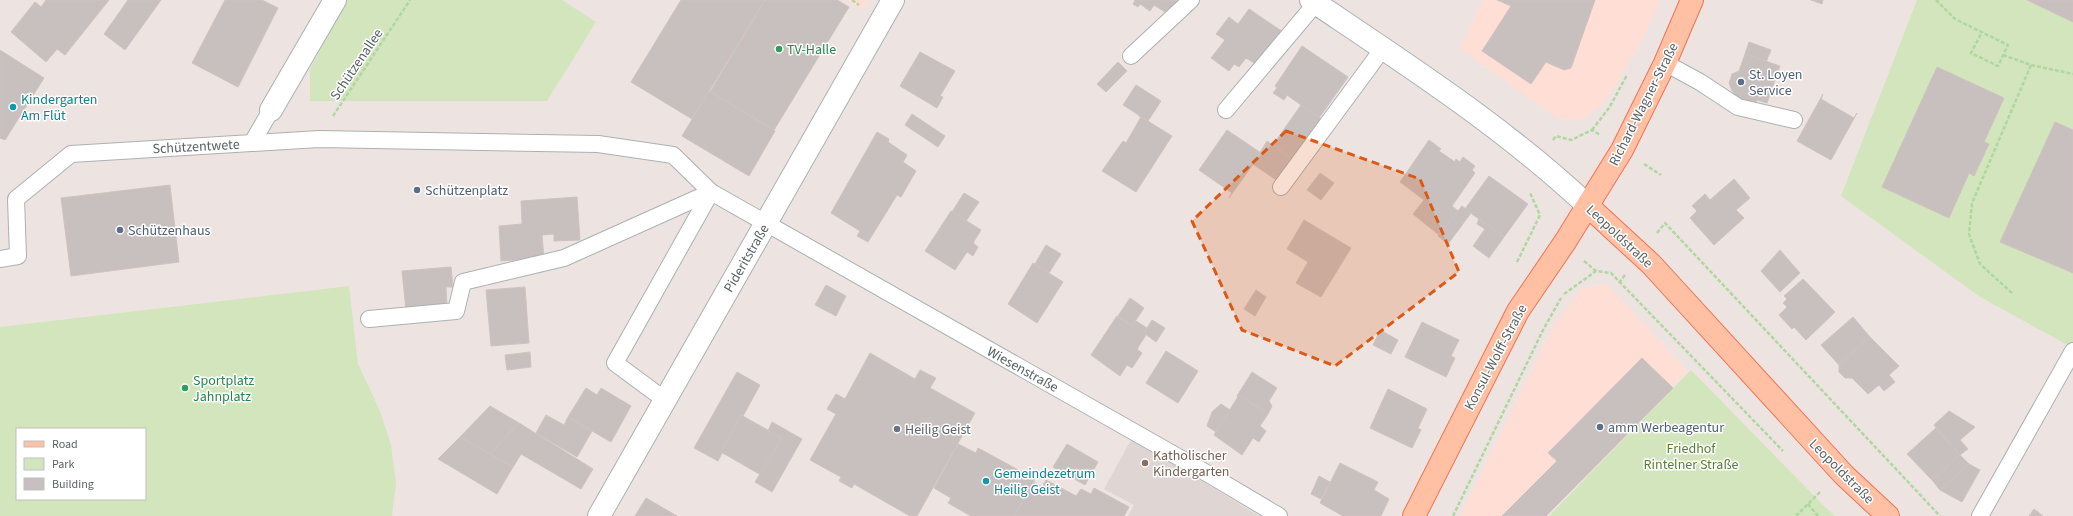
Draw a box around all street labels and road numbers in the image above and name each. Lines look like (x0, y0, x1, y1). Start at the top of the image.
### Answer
street label: Schützenallee (326, 25, 388, 104)
street label: Richard-Wagner-Straße (1604, 39, 1684, 169)
street label: Schützentwete (152, 135, 240, 159)
street label: Leopoldstraße (1581, 201, 1657, 273)
street label: Pideritstraße (719, 221, 775, 296)
street label: Konsul-Wolff-Straße (1460, 301, 1532, 414)
street label: Wiesenstraße (983, 342, 1062, 398)
street label: Leopoldstraße (1804, 435, 1878, 509)

